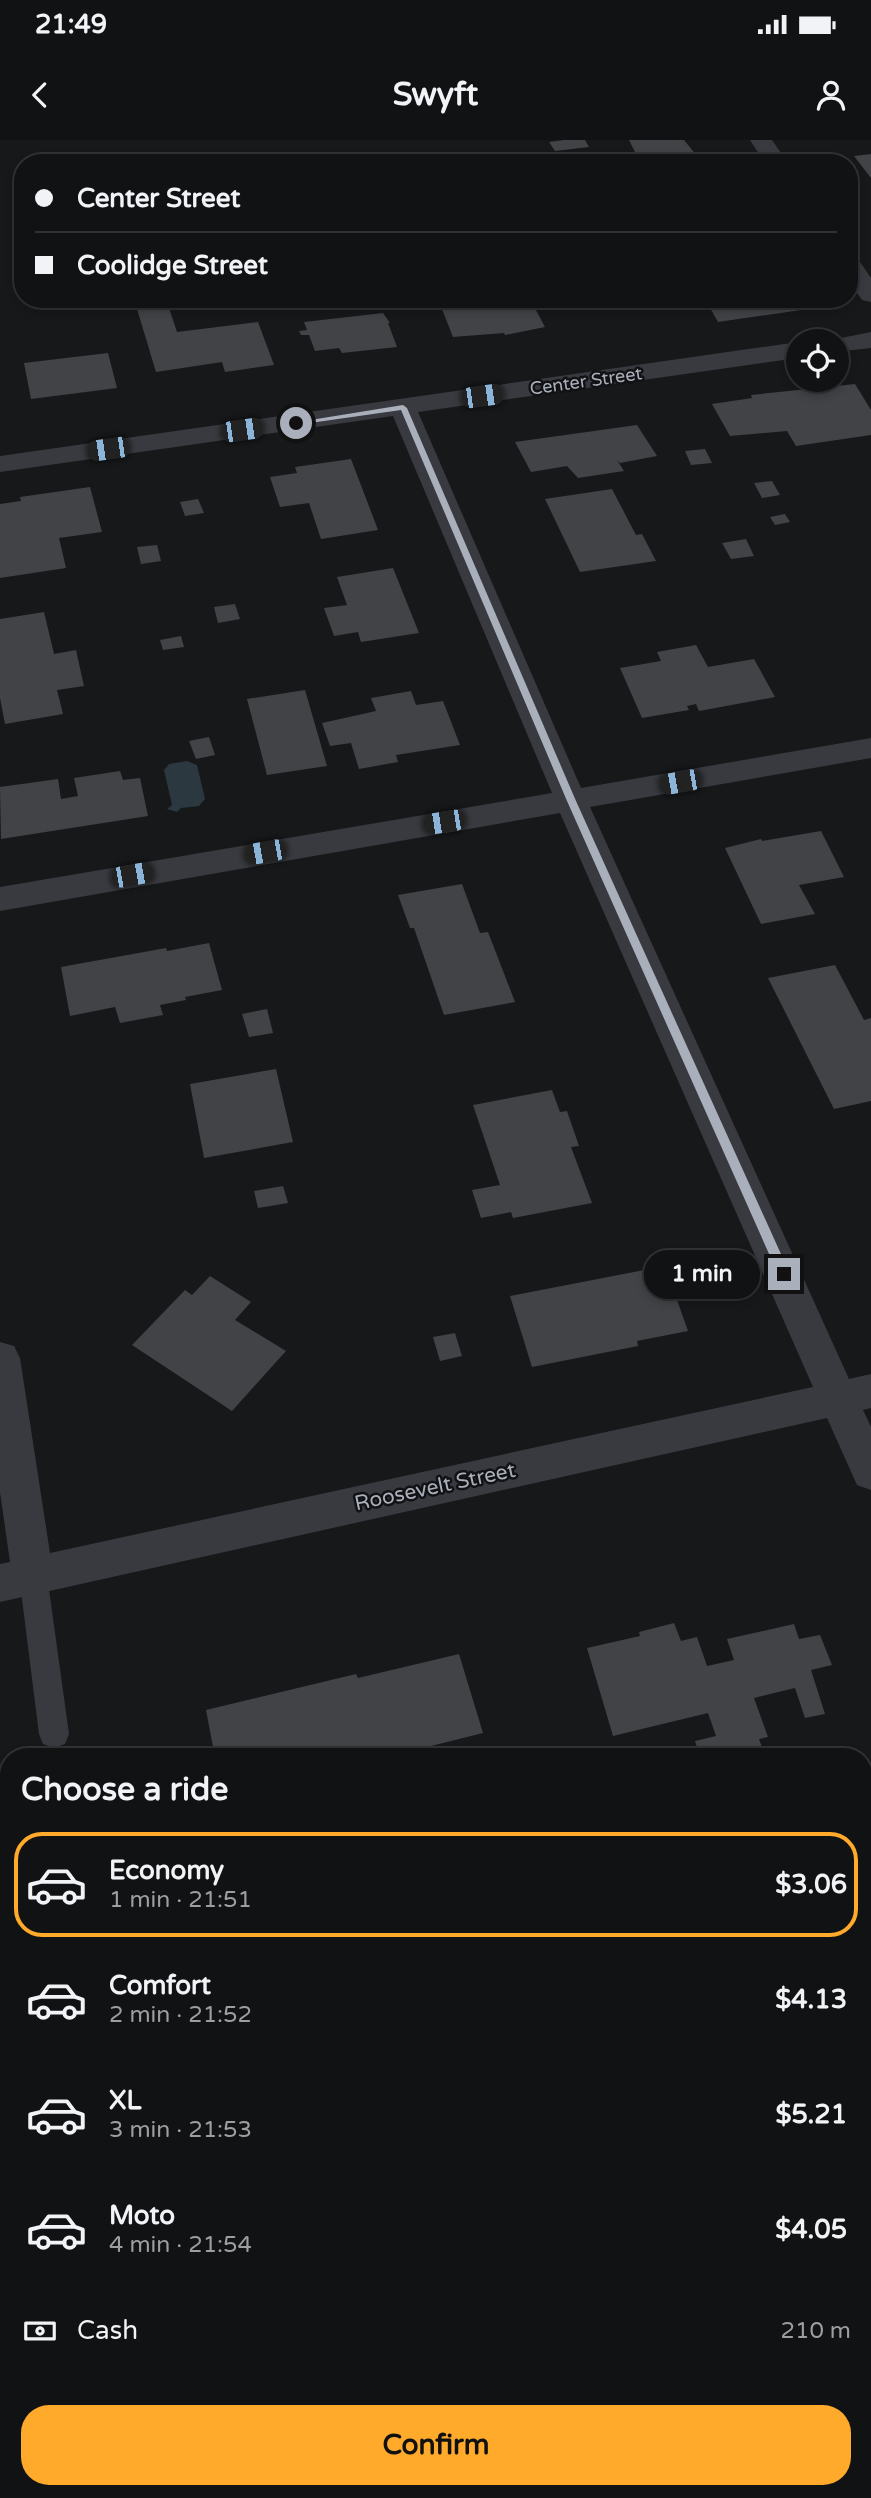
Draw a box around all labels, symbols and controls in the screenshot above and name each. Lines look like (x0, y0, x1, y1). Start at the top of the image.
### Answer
text: 21:49 (35, 9, 107, 40)
icon: back (21, 76, 59, 114)
text: Swyft (393, 76, 478, 114)
icon: person (812, 76, 850, 114)
text: Center Street (77, 183, 240, 214)
text: Coolidge Street (77, 250, 268, 281)
map controls (786, 329, 849, 392)
button: locate (786, 329, 849, 392)
street label: Center Street (528, 362, 644, 400)
car (460, 383, 505, 409)
route start (280, 407, 312, 439)
car (220, 417, 265, 443)
car (86, 436, 131, 462)
car (658, 768, 703, 796)
car (422, 808, 467, 836)
car (243, 838, 288, 866)
car (110, 861, 155, 889)
callout: 1 min (644, 1250, 760, 1298)
route end (768, 1258, 800, 1290)
text: 1 min (671, 1260, 733, 1288)
street label: Roosevelt Street (352, 1458, 518, 1516)
text: Choose a ride (21, 1771, 228, 1809)
icon: car (25, 1853, 88, 1916)
text: Economy (109, 1855, 224, 1886)
text: $3.06 (775, 1869, 847, 1900)
text: 1 min · 21:51 (109, 1886, 252, 1914)
icon: car (25, 1968, 88, 2031)
text: Comfort (109, 1970, 211, 2001)
text: $4.13 (775, 1984, 847, 2015)
text: 2 min · 21:52 (109, 2001, 252, 2029)
icon: car (25, 2083, 88, 2146)
text: XL (109, 2085, 141, 2116)
text: $5.21 (775, 2099, 847, 2130)
text: 3 min · 21:53 (109, 2116, 252, 2144)
icon: car (25, 2198, 88, 2261)
text: Moto (109, 2200, 175, 2231)
text: $4.05 (775, 2214, 847, 2245)
text: 4 min · 21:54 (109, 2231, 252, 2259)
icon: cash (21, 2312, 59, 2350)
text: Cash (77, 2315, 138, 2346)
text: 210 m (781, 2317, 851, 2345)
button: Confirm (21, 2405, 851, 2485)

